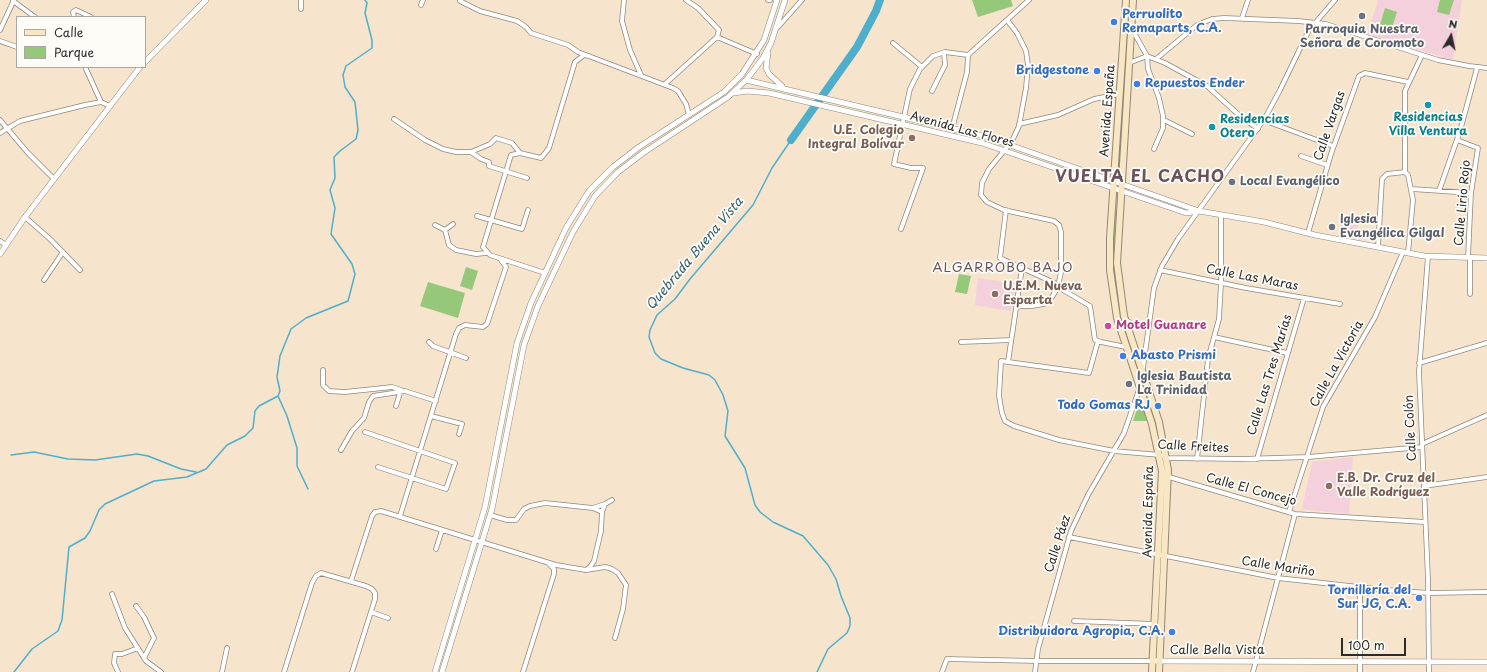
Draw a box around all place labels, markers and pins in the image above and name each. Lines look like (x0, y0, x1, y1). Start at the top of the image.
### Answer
place label: Perruolito Remaparts, C.A. (1122, 8, 1222, 36)
marker: Parroquia Nuestra Señora de Coromoto (1357, 11, 1367, 21)
marker: Perruolito Remaparts, C.A. (1109, 17, 1119, 27)
place label: Parroquia Nuestra Señora de Coromoto (1300, 23, 1424, 51)
place label: Bridgestone (1016, 64, 1089, 78)
marker: Bridgestone (1092, 66, 1102, 76)
place label: Repuestos Ender (1145, 77, 1245, 91)
marker: Repuestos Ender (1132, 79, 1142, 89)
marker: Residencias Villa Ventura (1423, 100, 1433, 110)
place label: Residencias Villa Ventura (1389, 111, 1467, 139)
place label: Residencias Otero (1220, 113, 1289, 141)
marker: Residencias Otero (1207, 122, 1217, 132)
place label: U.E. Colegio Integral Bolívar (808, 124, 904, 152)
marker: U.E. Colegio Integral Bolívar (907, 133, 917, 143)
place label: Local Evangélico (1240, 175, 1339, 189)
marker: Local Evangélico (1227, 177, 1237, 187)
place label: Iglesia Evangélica Gilgal (1340, 213, 1444, 241)
marker: Iglesia Evangélica Gilgal (1327, 222, 1337, 232)
place label: U.E.M. Nueva Esparta (1003, 280, 1082, 308)
marker: U.E.M. Nueva Esparta (990, 289, 1000, 299)
place label: Motel Guanare (1116, 319, 1207, 333)
marker: Motel Guanare (1103, 321, 1113, 331)
place label: Abasto Prismi (1131, 349, 1216, 363)
marker: Abasto Prismi (1118, 351, 1128, 361)
place label: Iglesia Bautista La Trinidad (1137, 370, 1232, 398)
marker: Iglesia Bautista La Trinidad (1124, 379, 1134, 389)
place label: Todo Gomas RJ (1058, 399, 1150, 413)
marker: Todo Gomas RJ (1153, 401, 1163, 411)
place label: E.B. Dr. Cruz del Valle Rodríguez (1337, 472, 1435, 500)
marker: E.B. Dr. Cruz del Valle Rodríguez (1324, 481, 1334, 491)
place label: Tornillería del Sur JG, C.A. (1327, 584, 1411, 612)
marker: Tornillería del Sur JG, C.A. (1414, 593, 1424, 603)
place label: Distribuidora Agropia, C.A. (998, 625, 1164, 639)
marker: Distribuidora Agropia, C.A. (1167, 627, 1177, 637)

